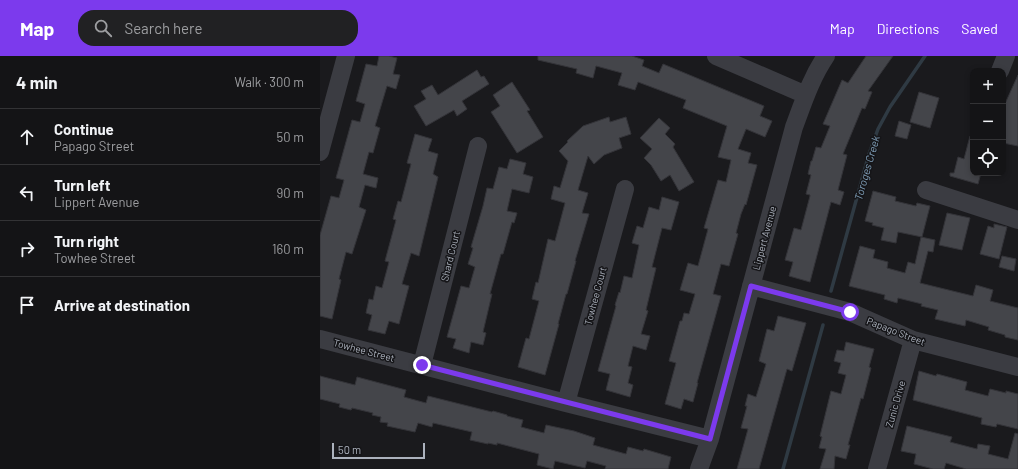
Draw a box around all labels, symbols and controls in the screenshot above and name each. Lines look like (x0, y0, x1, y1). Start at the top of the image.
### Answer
search box (78, 10, 358, 46)
text: Map (20, 17, 54, 40)
icon: search (92, 17, 114, 39)
text: Search here (124, 19, 202, 37)
text: Map (830, 20, 855, 37)
text: Directions (877, 20, 939, 37)
text: Saved (961, 20, 998, 37)
map controls (970, 68, 1006, 176)
button: + (970, 68, 1006, 104)
text: 4 min (16, 72, 58, 92)
text: Walk · 300 m (234, 74, 304, 90)
button: − (970, 104, 1006, 140)
text: Continue (54, 120, 114, 138)
icon: ahead (16, 126, 38, 148)
text: 50 m (277, 129, 304, 145)
water label: Toroges Creek (851, 134, 882, 202)
text: Papago Street (54, 138, 134, 154)
button: locate (970, 140, 1006, 176)
text: Turn left (54, 176, 110, 194)
icon: left (16, 182, 38, 204)
text: 90 m (277, 185, 304, 201)
text: Lippert Avenue (54, 194, 139, 210)
street label: Lippert Avenue (750, 205, 778, 271)
street label: Shard Court (438, 229, 462, 283)
text: Turn right (54, 232, 119, 250)
icon: right (16, 238, 38, 260)
text: 160 m (272, 241, 304, 257)
text: Towhee Street (54, 250, 136, 266)
street label: Towhee Court (581, 265, 609, 326)
icon: arrive (16, 294, 38, 316)
text: Arrive at destination (54, 296, 190, 314)
route start (841, 303, 859, 321)
street label: Papago Street (865, 314, 927, 348)
street label: Towhee Street (332, 336, 396, 364)
route end (413, 356, 431, 374)
street label: Zunic Drive (883, 379, 907, 429)
scale bar (332, 441, 425, 460)
text: 50 m (338, 443, 361, 456)

